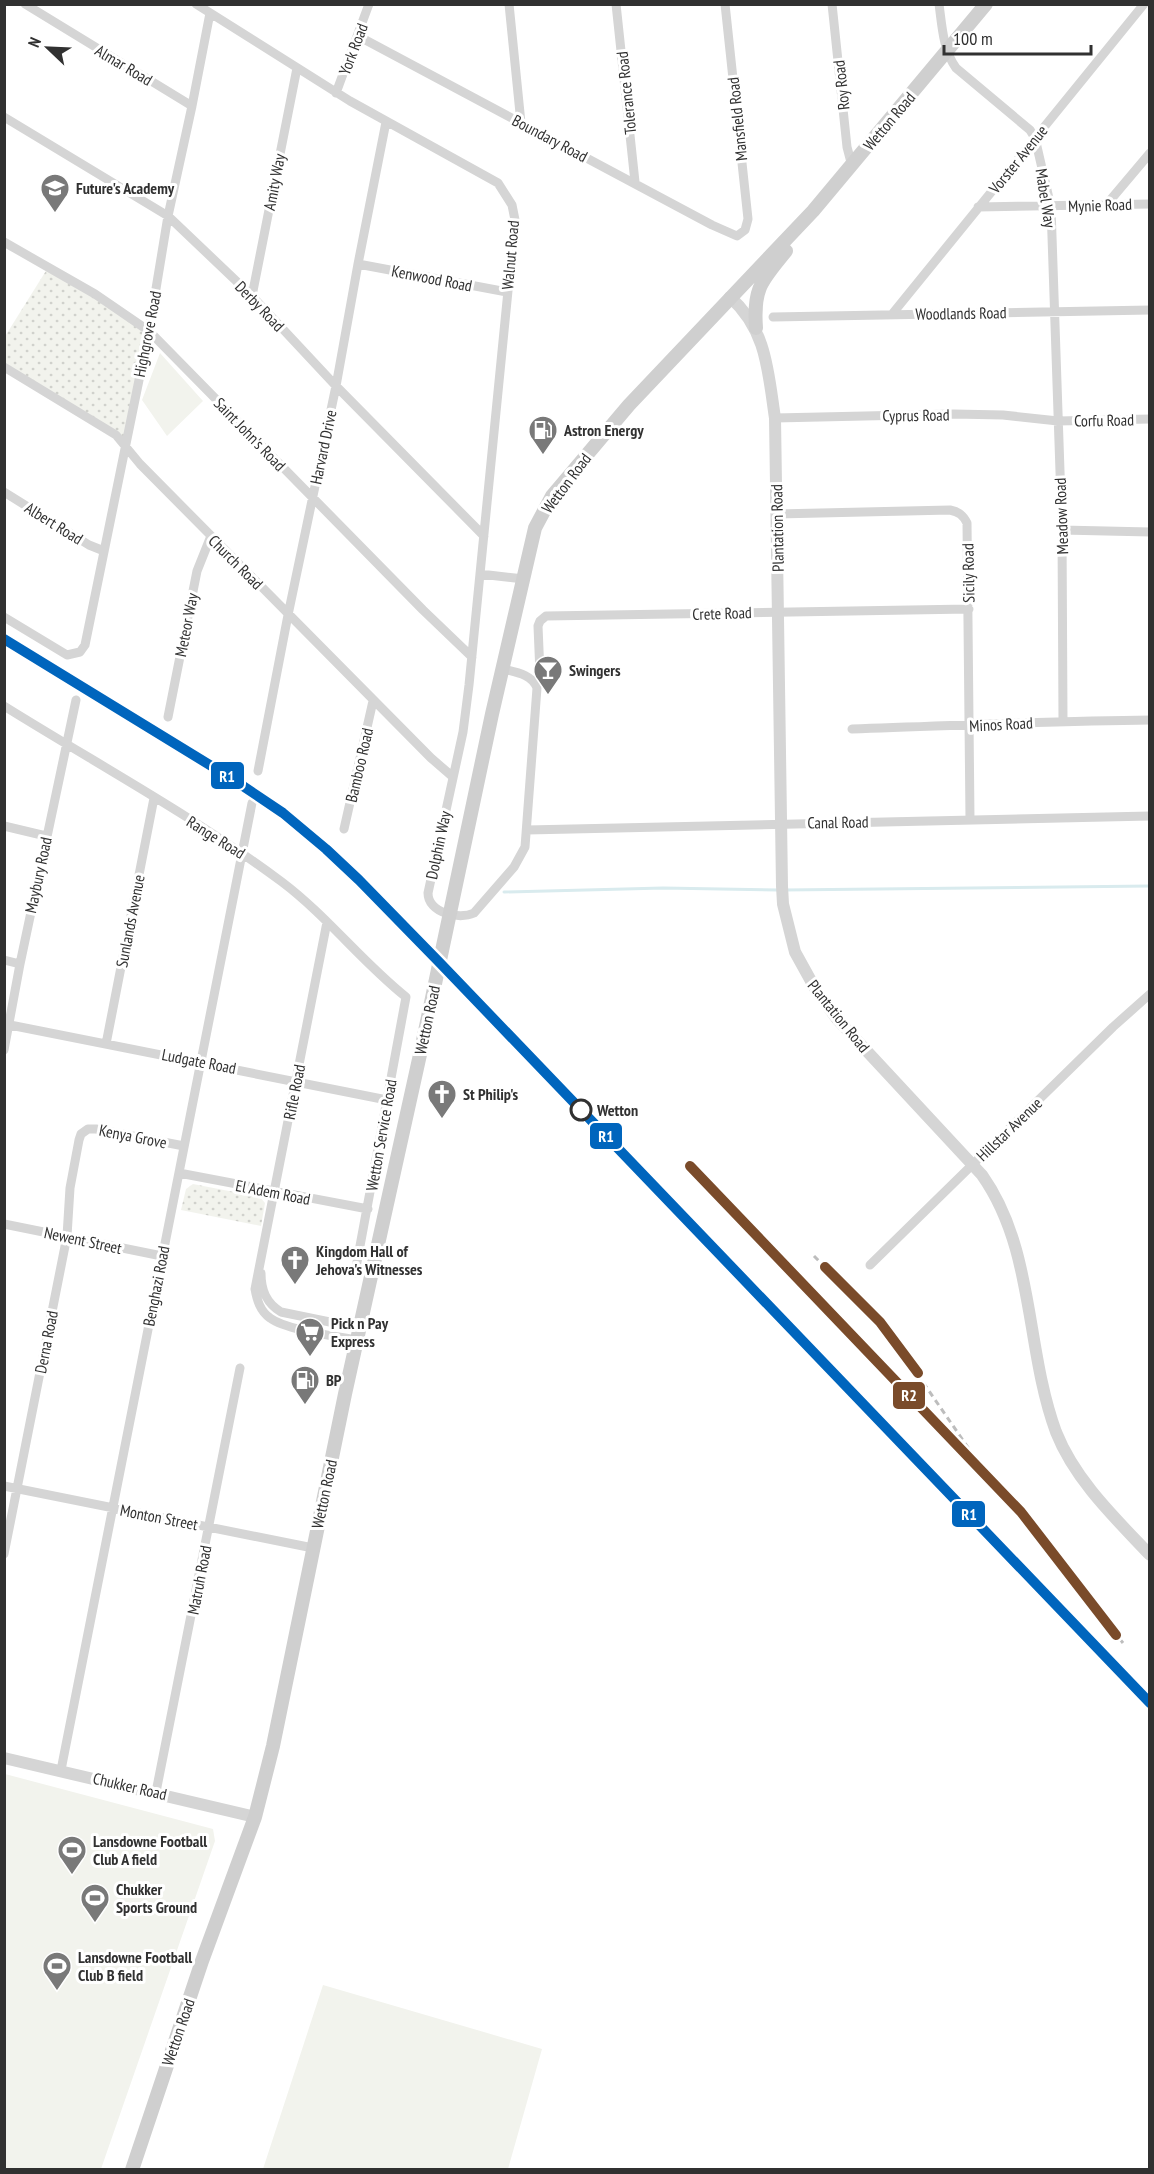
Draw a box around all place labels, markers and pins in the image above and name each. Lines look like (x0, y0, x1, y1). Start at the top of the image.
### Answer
school or university icon: Future's Academy (39, 172, 71, 214)
place label: Future's Academy (76, 178, 175, 198)
fuel station icon: Astron Energy (527, 414, 559, 456)
place label: Astron Energy (563, 420, 644, 440)
bar icon: Swingers (532, 654, 564, 696)
place label: Swingers (569, 660, 621, 680)
church icon: St Philip's (426, 1078, 458, 1120)
place label: St Philip's (463, 1084, 518, 1104)
marker: Wetton (570, 1099, 592, 1121)
place label: Wetton (596, 1100, 638, 1120)
place label: Kingdom Hall of Jehova's Witnesses (315, 1241, 423, 1279)
church icon: Kingdom Hall of Jehova's Witnesses (279, 1244, 311, 1286)
place label: Pick n Pay Express (331, 1313, 389, 1351)
supermarket icon: Pick n Pay Express (294, 1316, 326, 1358)
fuel station icon: BP (289, 1364, 321, 1406)
place label: BP (326, 1370, 342, 1390)
place label: Lansdowne Football Club A field (93, 1831, 207, 1869)
sports icon: Lansdowne Football Club A field (56, 1834, 88, 1876)
place label: Chukker Sports Ground (116, 1879, 197, 1917)
sports icon: Chukker Sports Ground (79, 1882, 111, 1924)
place label: Lansdowne Football Club B field (78, 1947, 192, 1985)
sports icon: Lansdowne Football Club B field (41, 1950, 73, 1992)

